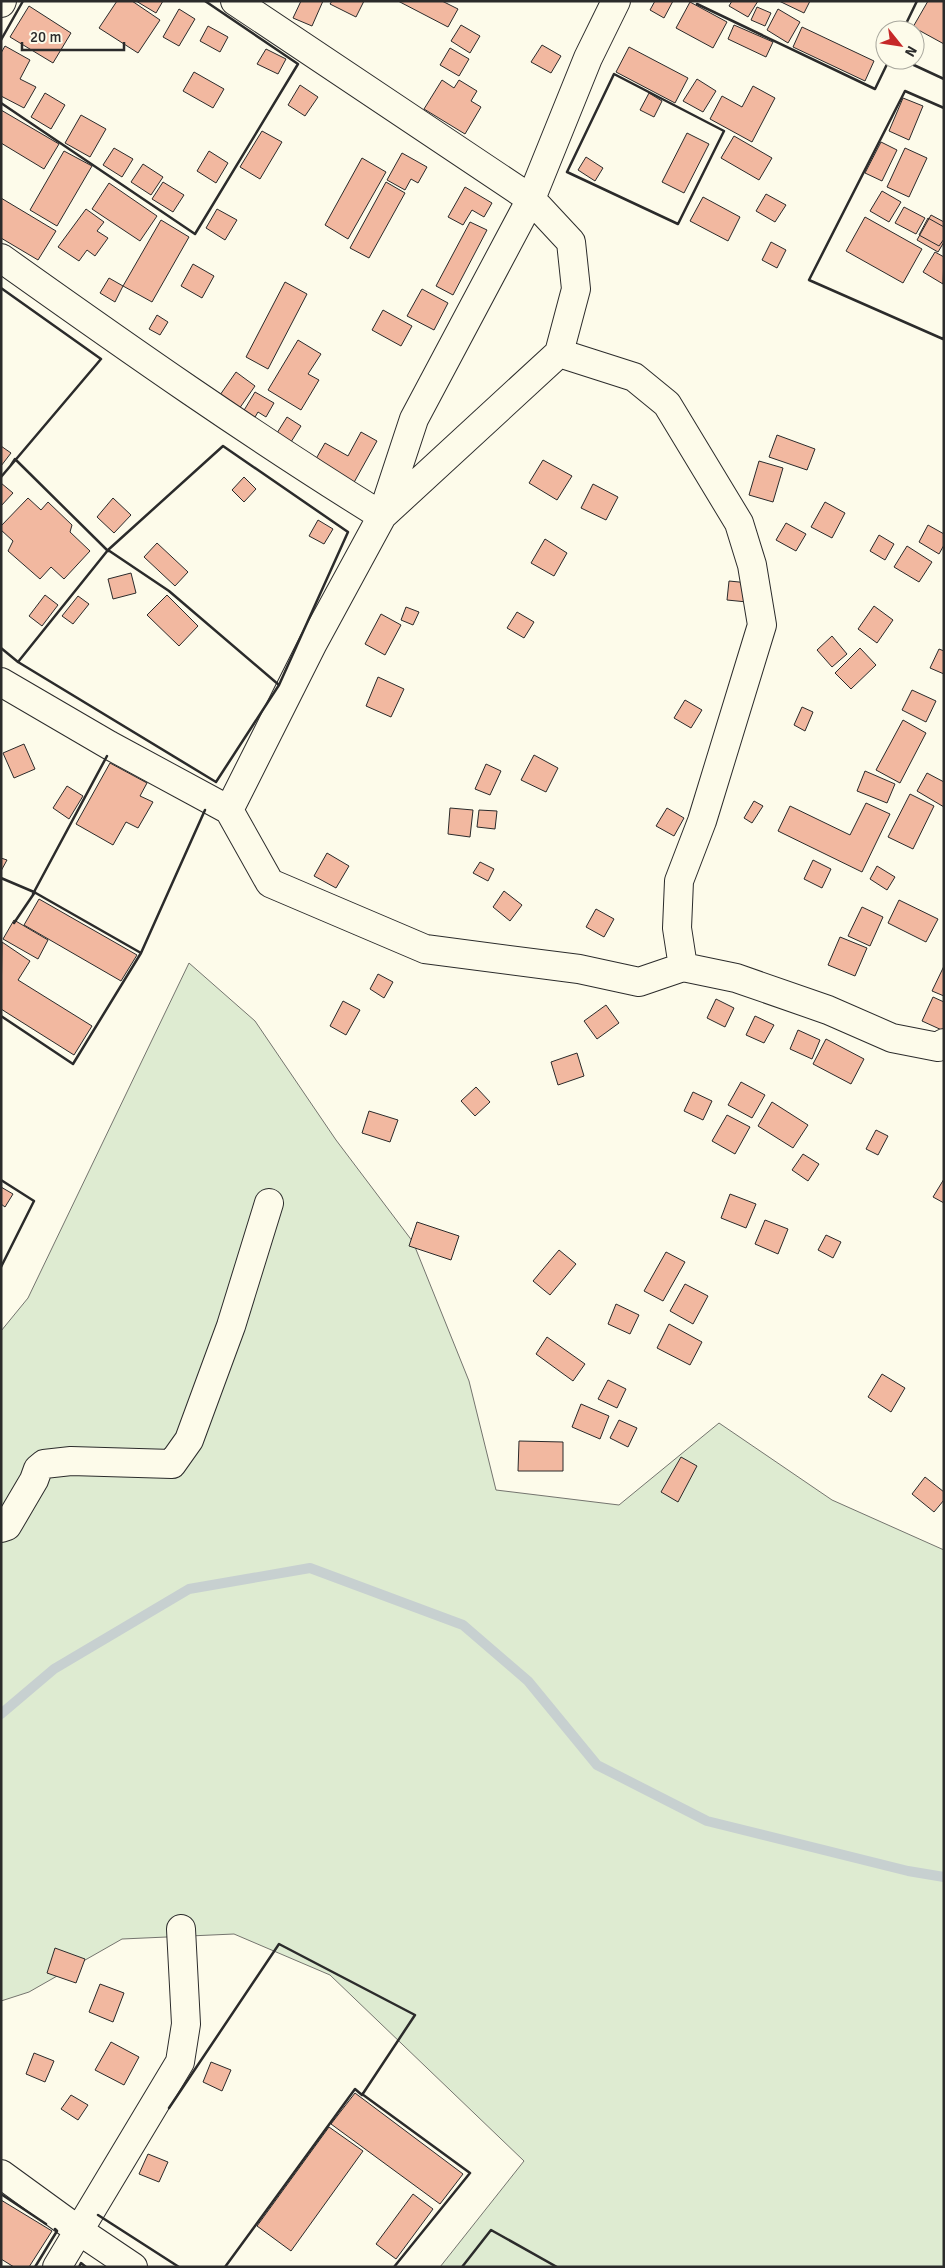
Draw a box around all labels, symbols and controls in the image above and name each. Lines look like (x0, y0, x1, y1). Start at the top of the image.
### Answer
scale bar (22, 20, 125, 52)
north arrow (875, 20, 925, 70)
text: 20 m (30, 28, 61, 46)
text: N (901, 43, 921, 60)

